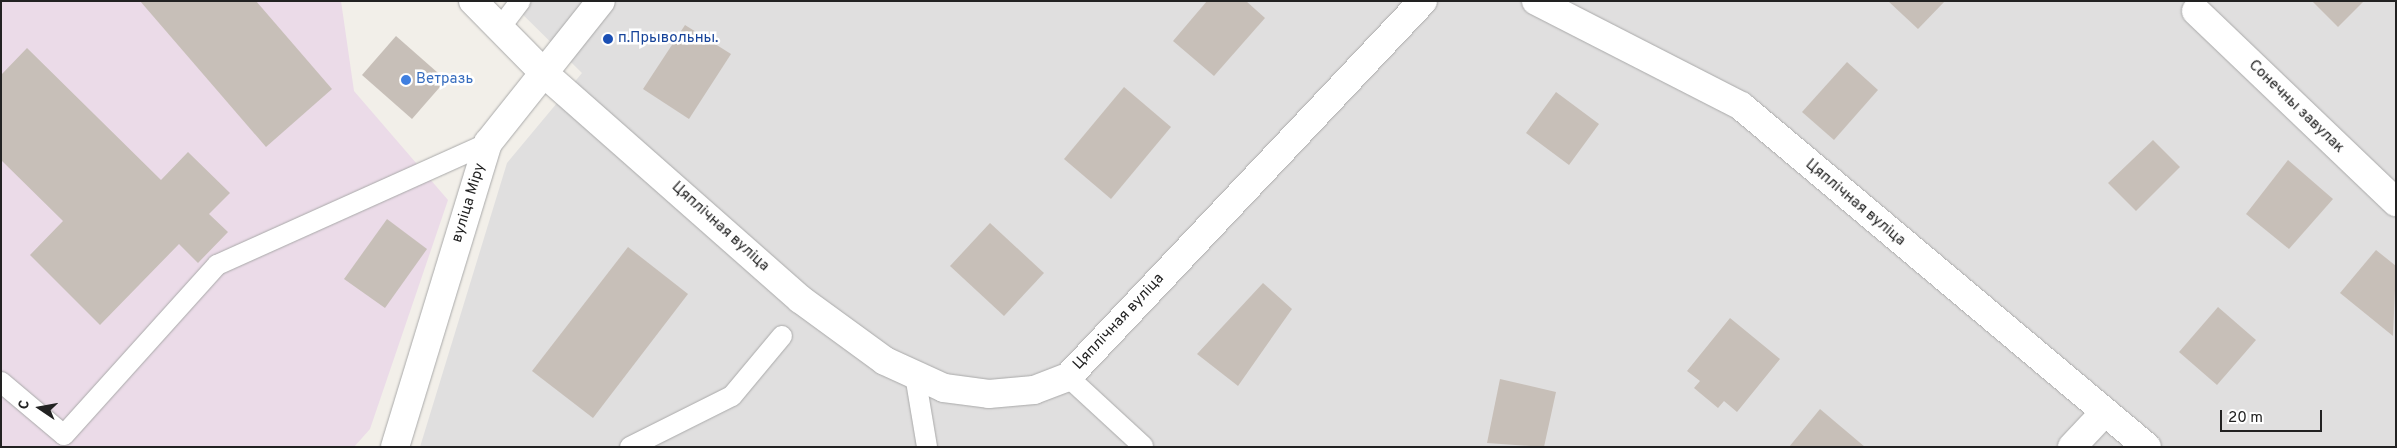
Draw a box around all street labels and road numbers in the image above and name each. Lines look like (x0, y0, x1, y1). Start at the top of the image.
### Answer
street label: Сонечны завулак (2244, 57, 2348, 157)
street label: Цяплічная вуліца (1801, 156, 1909, 250)
street label: вуліца Міру (448, 161, 490, 245)
street label: Цяплічная вуліца (668, 178, 772, 276)
street label: Цяплічная вуліца (1070, 270, 1168, 374)

